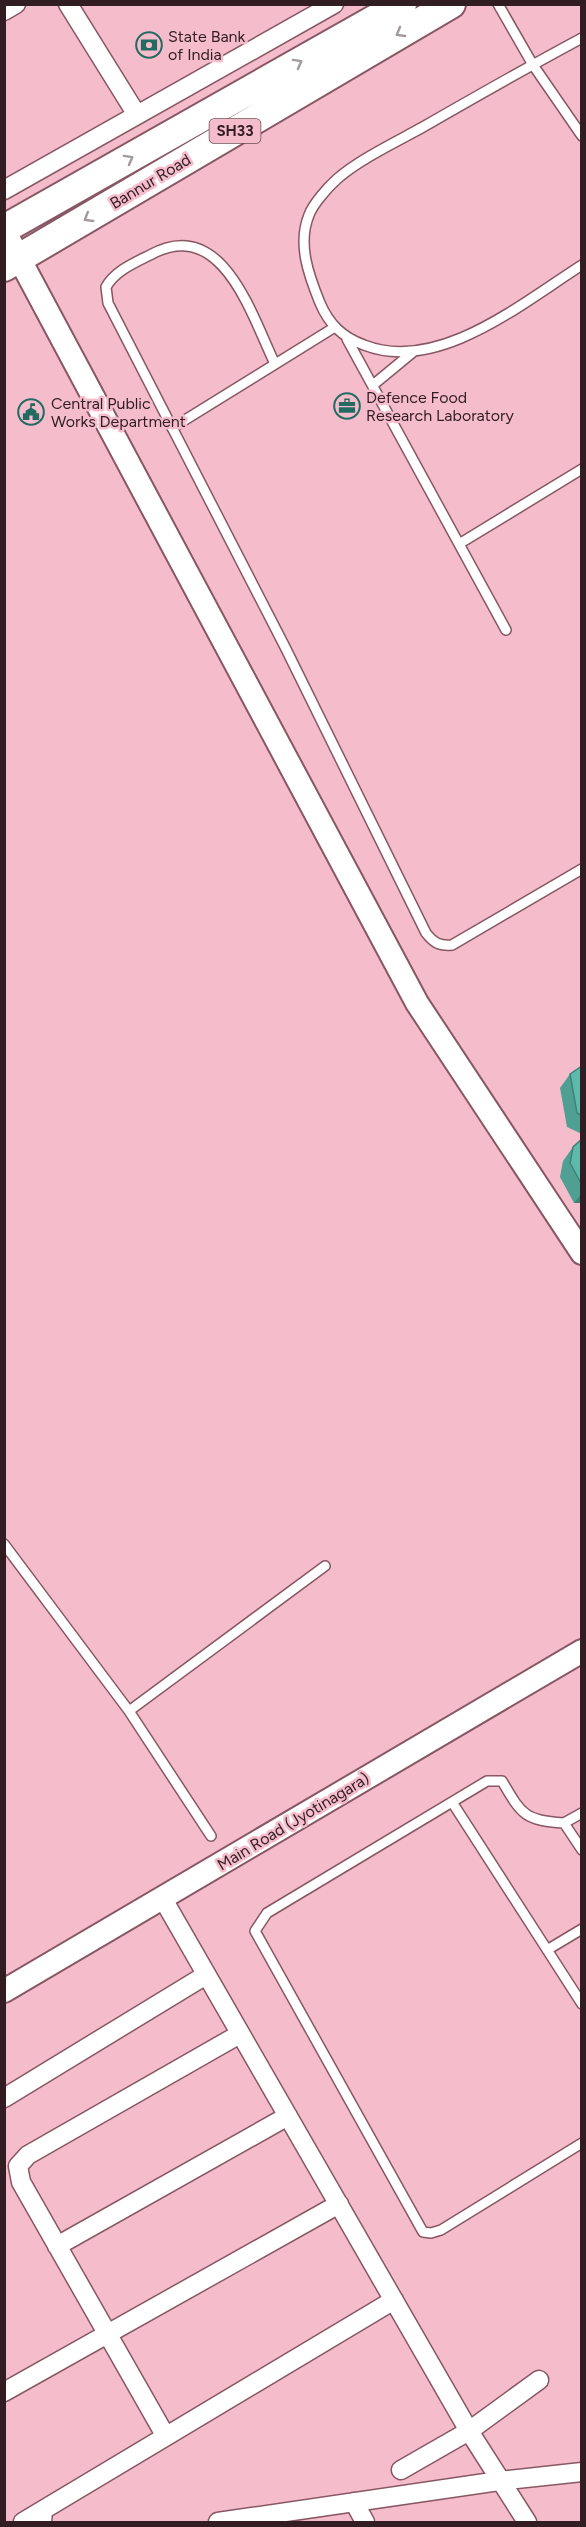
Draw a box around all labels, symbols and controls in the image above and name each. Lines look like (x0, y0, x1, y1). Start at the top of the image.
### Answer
one-way arrow (396, 25, 406, 37)
place label: State Bank of India (168, 27, 246, 64)
bank icon: State Bank of India (134, 30, 164, 60)
one-way arrow (292, 59, 302, 70)
road number: SH33 (210, 119, 260, 143)
street label: Bannur Road (106, 150, 194, 213)
one-way arrow (122, 155, 133, 166)
one-way arrow (84, 211, 94, 222)
place label: Defence Food Research Laboratory (366, 388, 514, 425)
office icon: Defence Food Research Laboratory (332, 391, 362, 421)
place label: Central Public Works Department (51, 394, 186, 431)
public building icon: Central Public Works Department (16, 397, 46, 427)
street label: Main Road (Jyotinagara) (214, 1768, 373, 1874)

